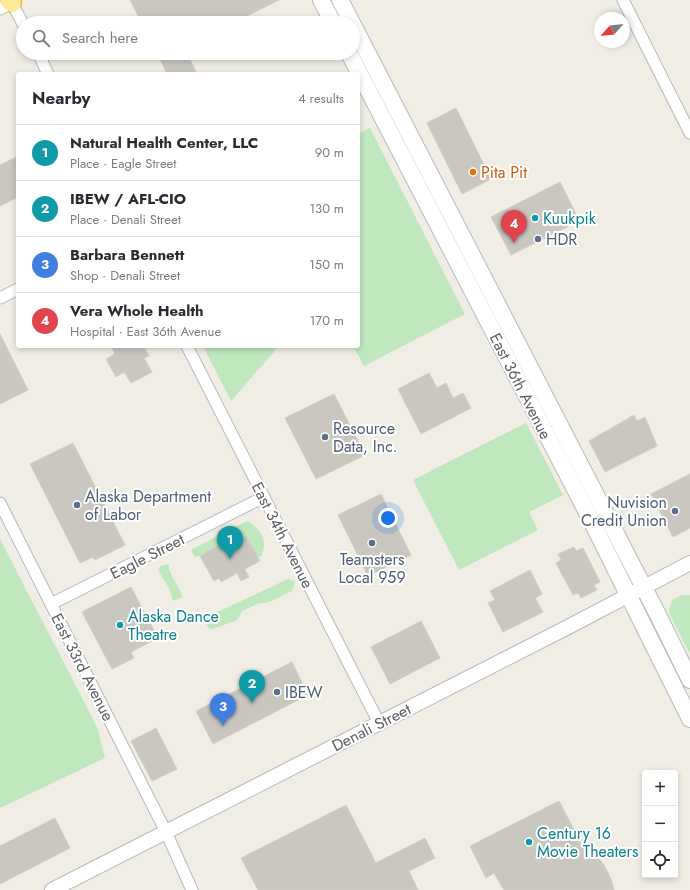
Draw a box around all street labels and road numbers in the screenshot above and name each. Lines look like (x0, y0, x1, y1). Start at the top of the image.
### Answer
street label: East 36th Avenue (484, 329, 557, 443)
street label: East 34th Avenue (246, 478, 319, 592)
street label: Eagle Street (106, 528, 188, 585)
street label: East 33rd Avenue (45, 609, 120, 725)
street label: Denali Street (328, 698, 415, 757)

